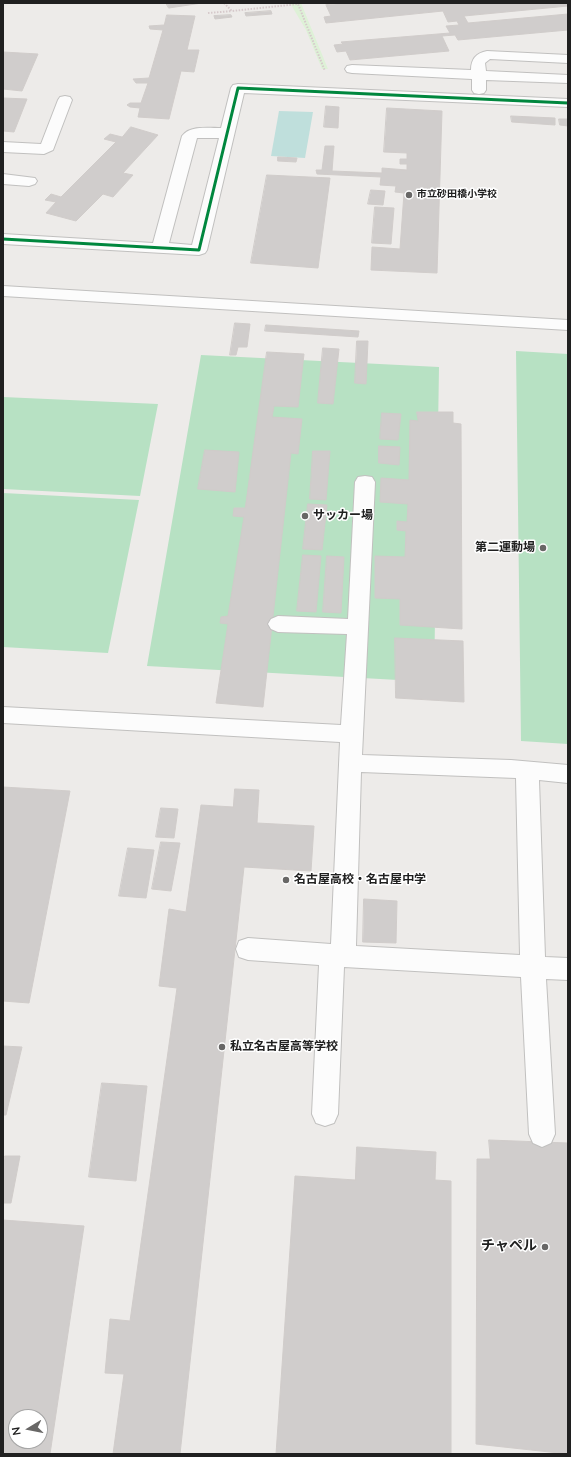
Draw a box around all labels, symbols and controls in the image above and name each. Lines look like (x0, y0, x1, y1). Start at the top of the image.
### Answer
place label: 市立砂田橋小学校 (417, 189, 497, 201)
marker: 市立砂田橋小学校 (404, 190, 414, 200)
place label: サッカー場 (313, 509, 373, 523)
marker: サッカー場 (300, 511, 310, 521)
place label: 第二運動場 (475, 541, 535, 555)
marker: 第二運動場 (538, 543, 548, 553)
place label: 名古屋高校・名古屋中学 (294, 873, 426, 887)
marker: 名古屋高校・名古屋中学 (281, 875, 291, 885)
place label: 私立名古屋高等学校 (230, 1040, 338, 1054)
marker: 私立名古屋高等学校 (217, 1042, 227, 1052)
place label: チャペル (481, 1239, 537, 1255)
marker: チャペル (540, 1242, 550, 1252)
north arrow (8, 1409, 48, 1449)
text: N (9, 1426, 25, 1436)

